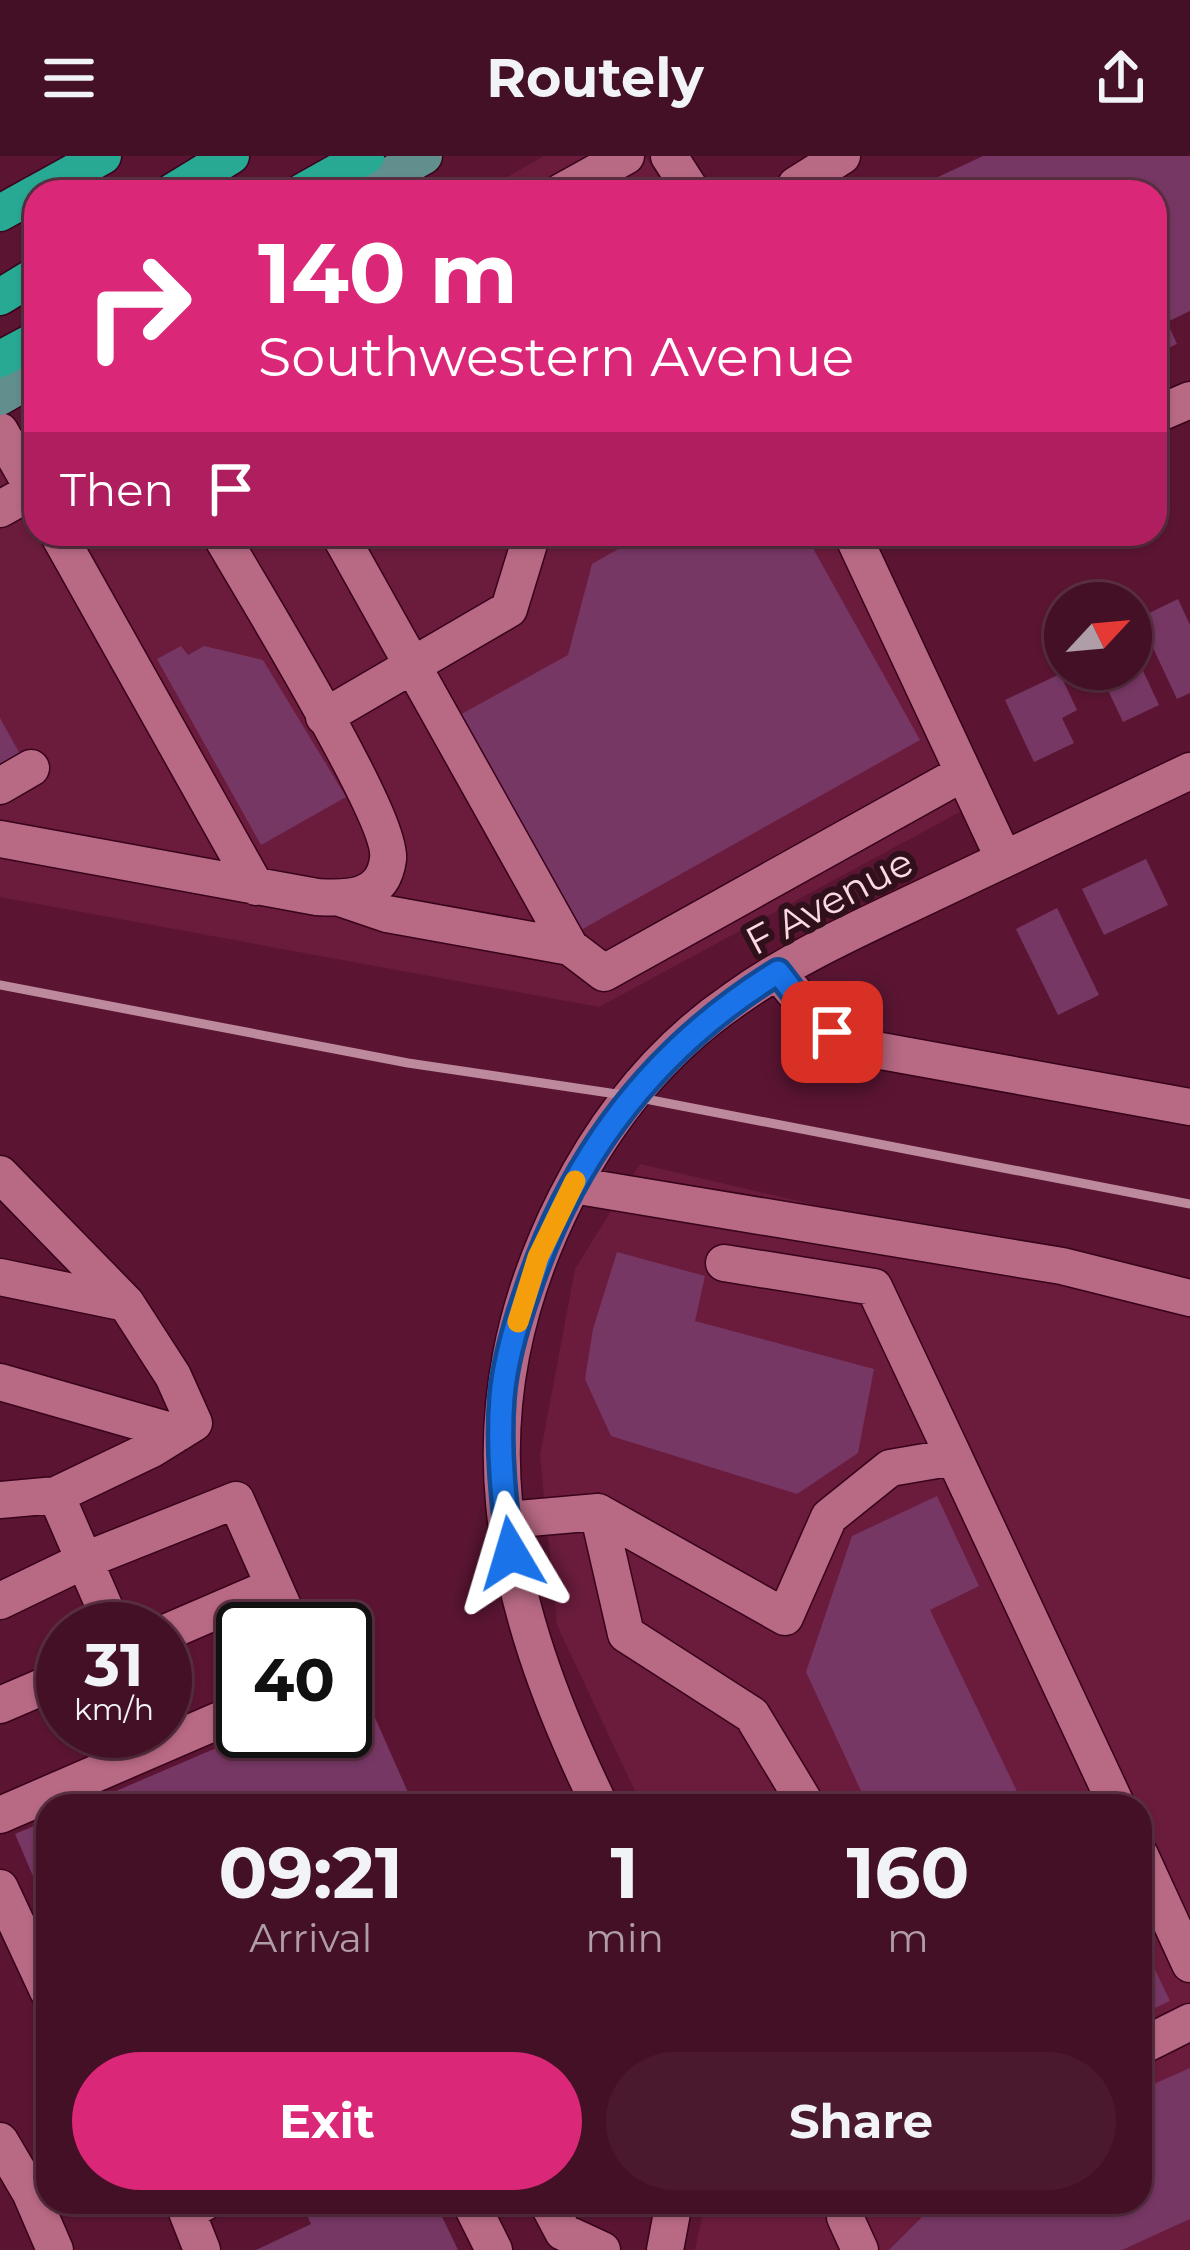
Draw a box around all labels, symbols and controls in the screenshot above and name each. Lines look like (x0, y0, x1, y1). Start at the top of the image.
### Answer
icon: menu (36, 45, 102, 111)
text: Routely (486, 45, 704, 111)
icon: share (1088, 45, 1154, 111)
text: 140 m (258, 222, 518, 324)
icon: right (60, 228, 216, 384)
text: Southwestern Avenue (258, 324, 854, 390)
icon: arrive (198, 456, 264, 522)
text: Then (60, 462, 174, 517)
north arrow (1044, 582, 1152, 690)
map controls (1044, 582, 1152, 690)
street label: F Avenue (737, 837, 921, 965)
pin (781, 981, 883, 1083)
icon: arrive (799, 999, 865, 1065)
position arrow (448, 1490, 574, 1616)
speed limit sign: 40 (216, 1602, 372, 1758)
text: 31 (84, 1628, 144, 1701)
text: km/h (74, 1691, 154, 1728)
text: 09:21 (219, 1828, 403, 1916)
text: 1 (611, 1828, 639, 1916)
text: 160 (846, 1828, 969, 1916)
text: Arrival (249, 1914, 372, 1962)
text: min (586, 1914, 664, 1962)
text: m (887, 1914, 929, 1962)
button: Exit (72, 2052, 582, 2190)
button: Share (606, 2052, 1116, 2190)

